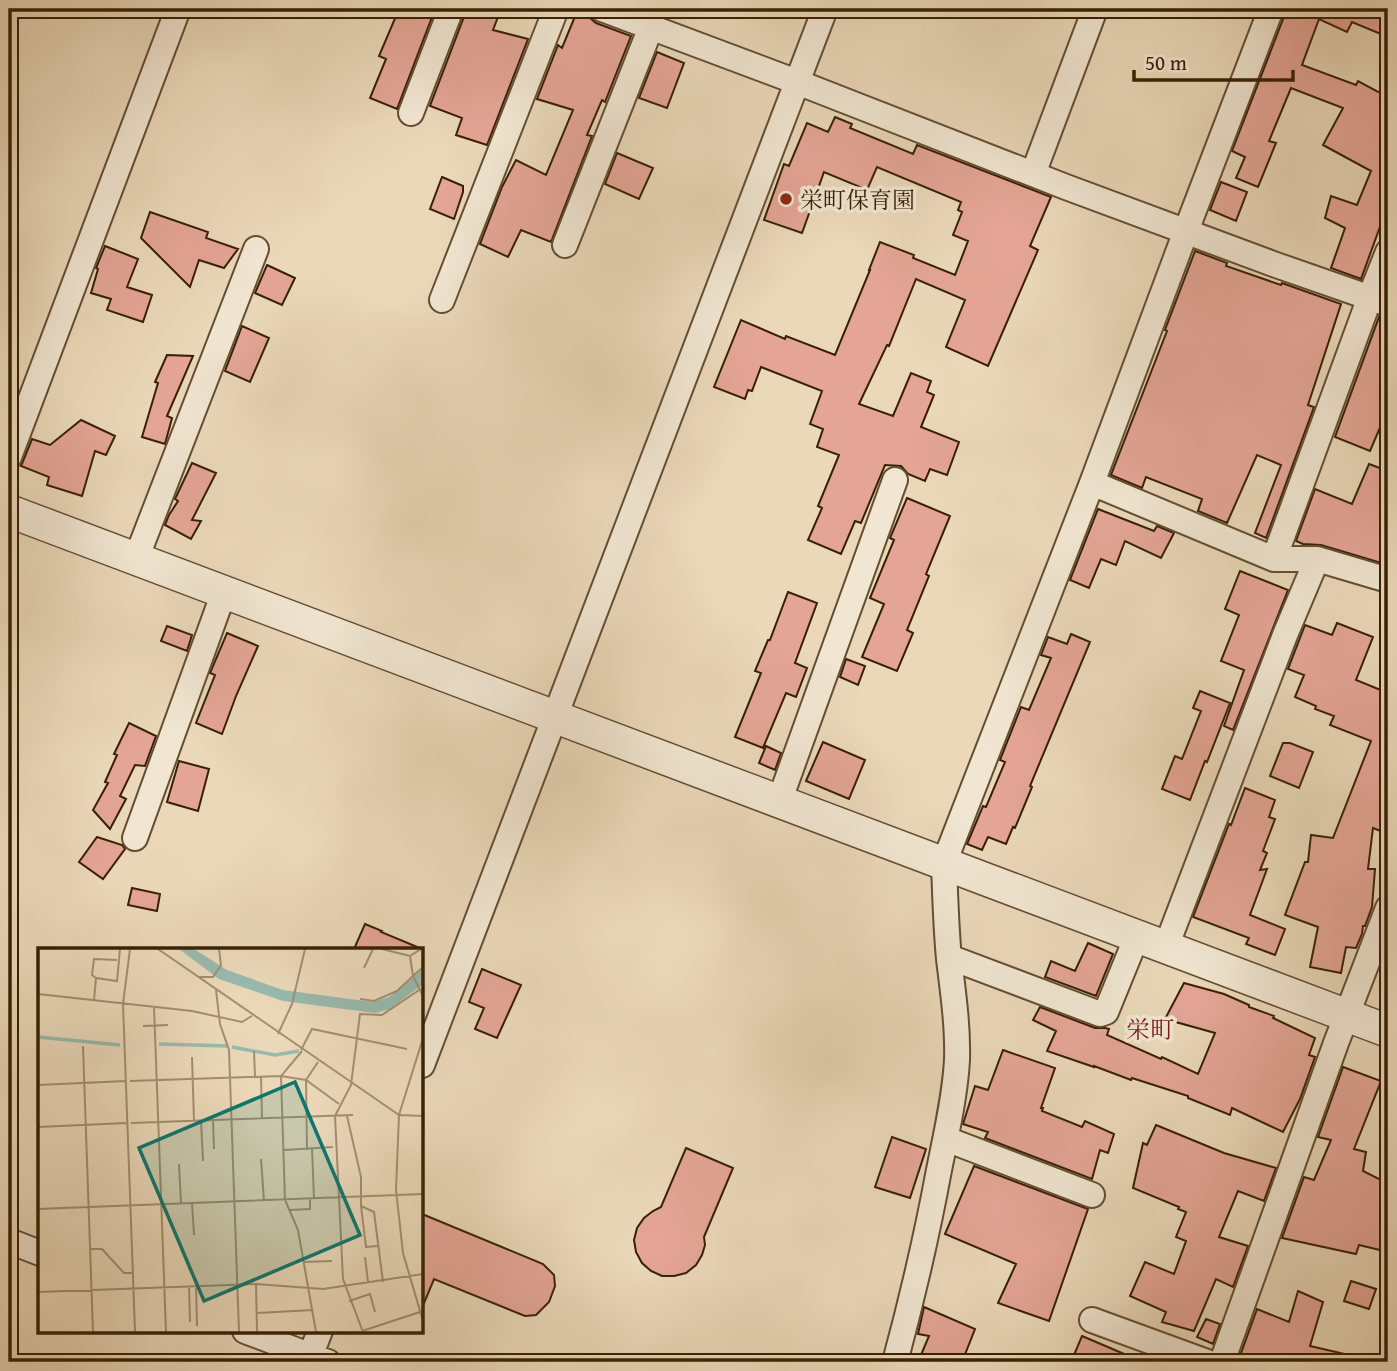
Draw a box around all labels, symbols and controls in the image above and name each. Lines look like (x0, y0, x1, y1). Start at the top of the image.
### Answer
scale bar (1134, 38, 1294, 82)
text: 50 m (1145, 47, 1187, 78)
place label: 栄町保育園 (800, 183, 915, 216)
marker: 栄町保育園 (778, 191, 794, 207)
inset map (38, 948, 424, 1332)
district label: 栄町 (1126, 1012, 1174, 1047)

